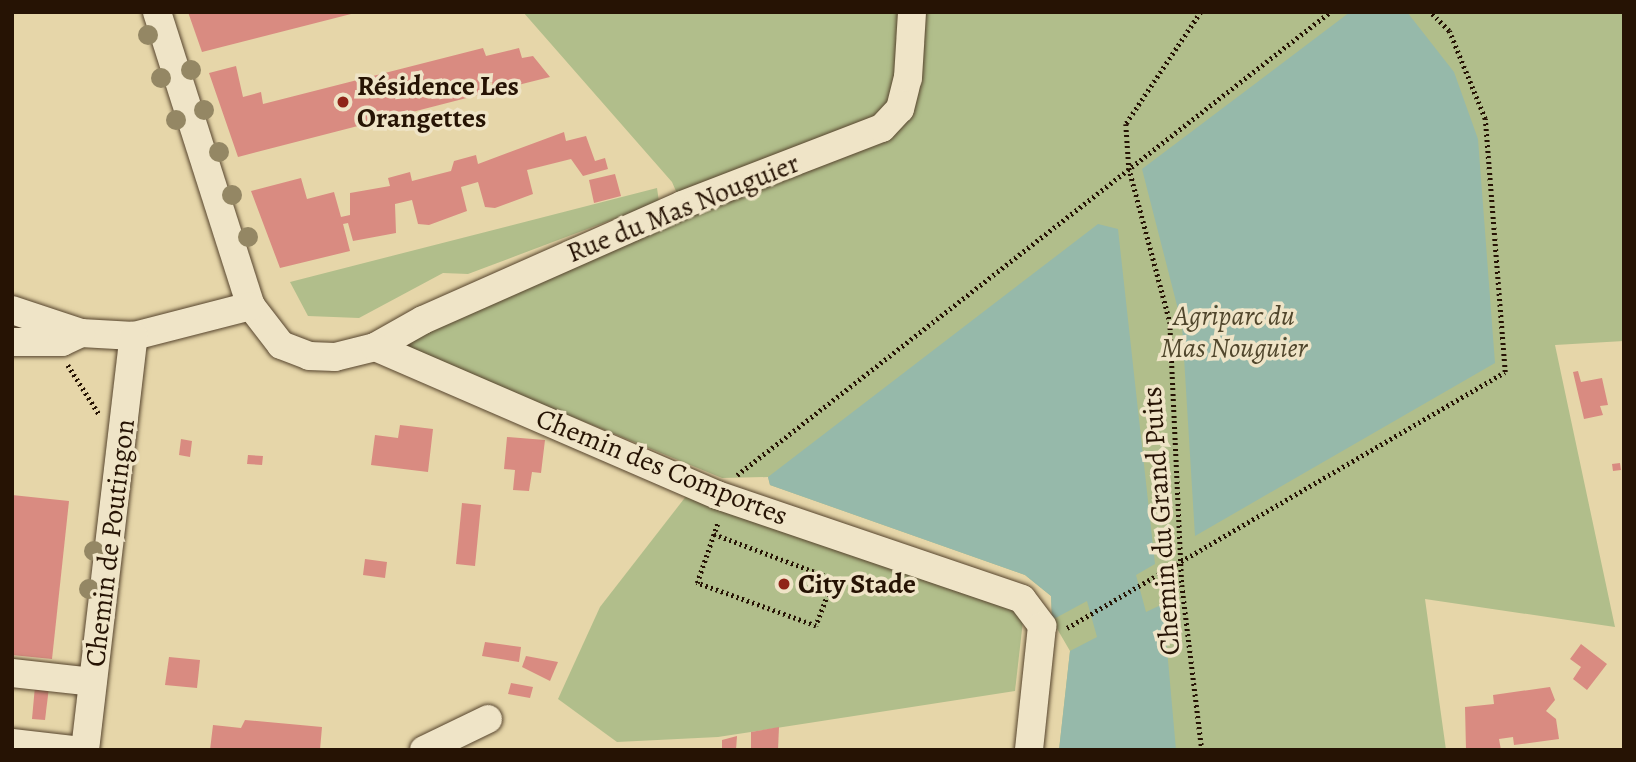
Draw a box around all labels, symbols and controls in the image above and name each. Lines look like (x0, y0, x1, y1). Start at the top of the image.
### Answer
place label: Résidence Les Orangettes (357, 69, 519, 135)
marker: Résidence Les Orangettes (335, 94, 351, 110)
street label: Rue du Mas Nouguier (562, 146, 804, 270)
park label: Agriparc du Mas Nouguier (1161, 299, 1307, 365)
street label: Chemin du Grand Puits (1135, 385, 1187, 657)
street label: Chemin des Comportes (531, 401, 793, 533)
street label: Chemin de Poutingon (78, 417, 142, 669)
place label: City Stade (798, 567, 916, 601)
marker: City Stade (776, 576, 792, 592)

